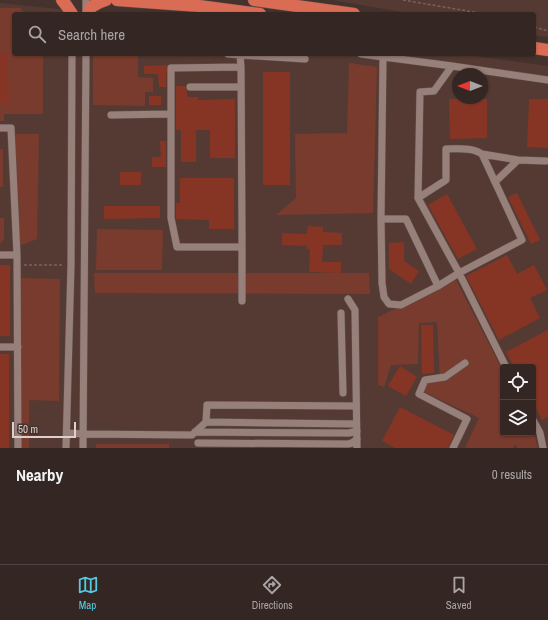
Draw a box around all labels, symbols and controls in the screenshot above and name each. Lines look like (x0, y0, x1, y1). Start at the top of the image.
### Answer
search box (12, 12, 536, 56)
icon: search (26, 23, 48, 45)
text: Search here (58, 24, 125, 45)
north arrow (452, 68, 488, 104)
map controls (500, 364, 536, 436)
button: locate (500, 364, 536, 400)
button: layers (500, 400, 536, 436)
scale bar (12, 420, 76, 439)
text: 50 m (18, 422, 38, 436)
text: Nearby (16, 463, 63, 486)
text: 0 results (492, 466, 532, 483)
tab: Map (77, 574, 99, 612)
tab: Directions (252, 574, 293, 612)
tab: Saved (446, 574, 471, 612)

